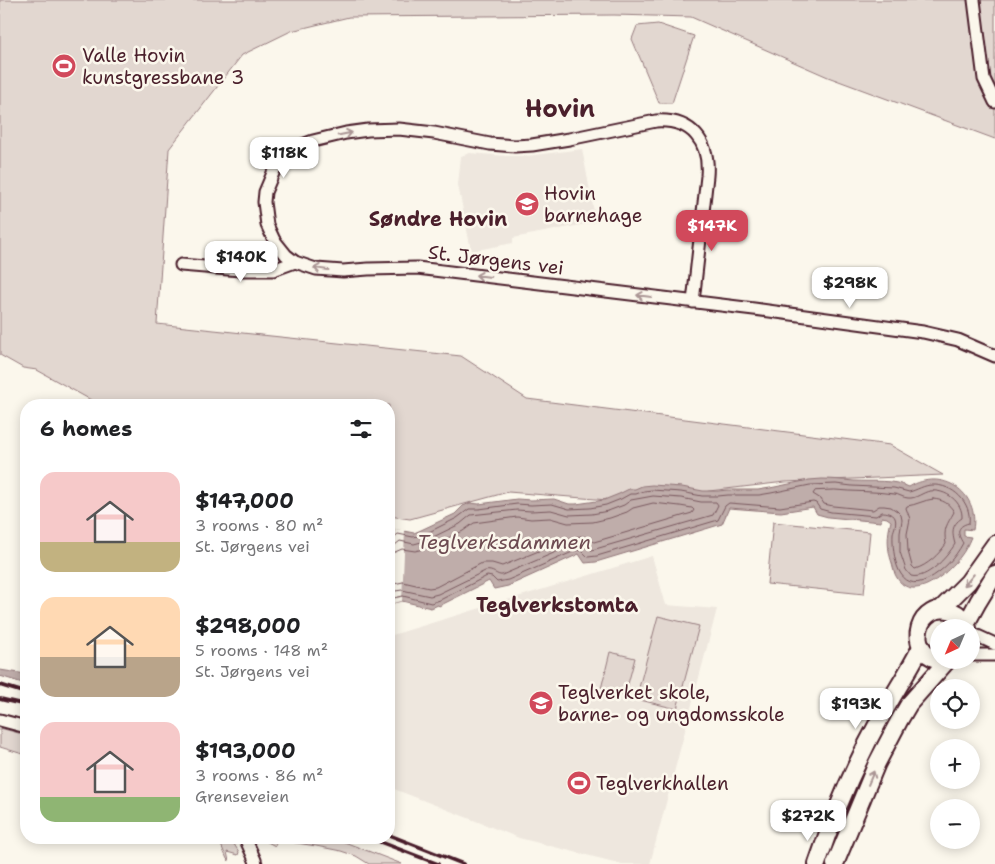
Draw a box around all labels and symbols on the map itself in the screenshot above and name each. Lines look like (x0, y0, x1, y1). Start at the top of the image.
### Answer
place label: Valle Hovin kunstgressbane 3 (82, 43, 244, 90)
sports icon: Valle Hovin kunstgressbane 3 (51, 53, 77, 79)
district label: Hovin (525, 93, 595, 125)
one-way arrow (337, 128, 353, 138)
pin: $118K (249, 136, 319, 179)
place label: Hovin barnehage (544, 181, 643, 228)
school or university icon: Hovin barnehage (514, 191, 540, 217)
district label: Søndre Hovin (369, 206, 507, 232)
pin: $147K (677, 210, 747, 252)
street label: St. Jørgens vei (427, 239, 565, 281)
pin: $140K (206, 240, 276, 283)
one-way arrow (314, 264, 330, 274)
pin: $298K (815, 266, 885, 309)
one-way arrow (475, 271, 491, 281)
one-way arrow (637, 291, 653, 301)
water label: Teglverksdammen (417, 529, 591, 555)
one-way arrow (964, 574, 975, 587)
district label: Teglverkstomta (476, 592, 638, 618)
north arrow (930, 619, 980, 669)
place label: Teglverket skole, barne- og ungdomsskole (558, 680, 785, 727)
pin: $193K (821, 688, 891, 730)
school or university icon: Teglverket skole, barne- og ungdomsskole (528, 690, 554, 716)
sports icon: Teglverkhallen (566, 770, 592, 796)
place label: Teglverkhallen (596, 771, 729, 796)
one-way arrow (866, 771, 876, 786)
pin: $272K (773, 800, 843, 842)

